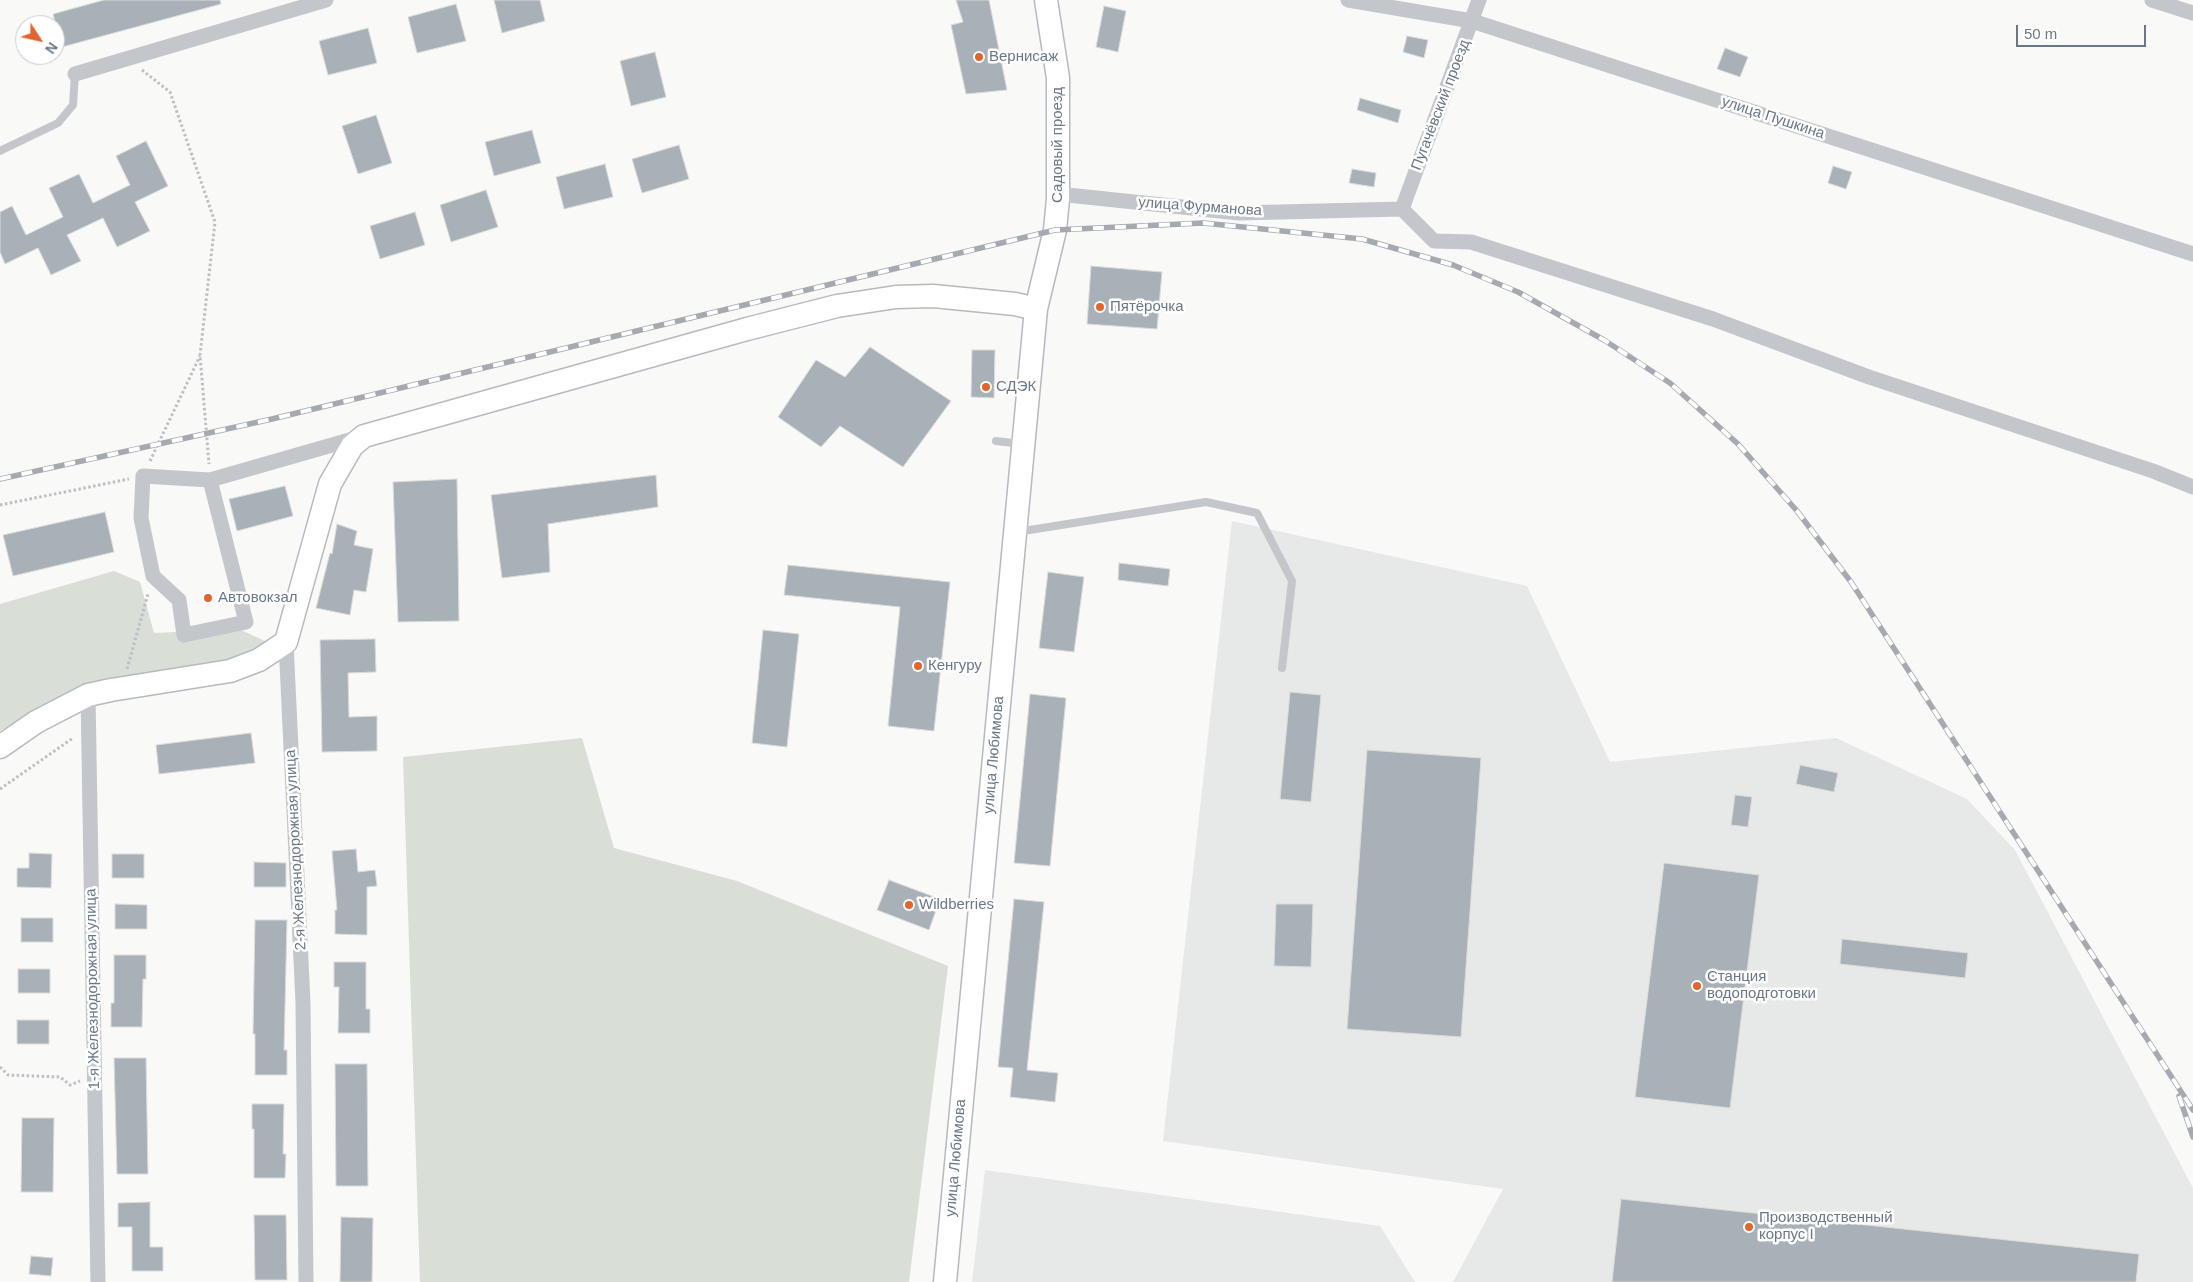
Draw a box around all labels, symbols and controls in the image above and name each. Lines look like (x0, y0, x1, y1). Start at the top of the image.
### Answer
north arrow (15, 15, 65, 65)
scale bar (2018, 15, 2148, 47)
text: 50 m (2024, 25, 2057, 42)
street label: Пугачёвский проезд (1408, 37, 1474, 173)
text: N (42, 39, 61, 57)
place label: Вернисаж (989, 48, 1058, 66)
marker: Вернисаж (973, 51, 985, 63)
street label: Садовый проезд (1049, 87, 1067, 203)
street label: улица Пушкина (1719, 93, 1827, 143)
street label: улица Фурманова (1138, 194, 1262, 220)
place label: Пятёрочка (1110, 298, 1184, 316)
marker: Пятёрочка (1094, 301, 1106, 313)
place label: СДЭК (996, 378, 1036, 396)
marker: СДЭК (980, 381, 992, 393)
place label: Автовокзал (218, 589, 298, 607)
marker: Автовокзал (202, 592, 214, 604)
place label: Кенгуру (928, 657, 982, 675)
marker: Кенгуру (912, 660, 924, 672)
street label: улица Любимова (980, 695, 1008, 815)
street label: 2-я Железнодорожная улица (282, 749, 310, 951)
street label: 1-я Железнодорожная улица (82, 888, 104, 1090)
place label: Wildberries (919, 896, 994, 914)
marker: Wildberries (903, 899, 915, 911)
place label: Станция водоподготовки (1707, 968, 1816, 1003)
marker: Станция водоподготовки (1691, 980, 1703, 992)
street label: улица Любимова (942, 1098, 970, 1218)
place label: Производственный корпус I (1759, 1209, 1893, 1244)
marker: Производственный корпус I (1743, 1221, 1755, 1233)

